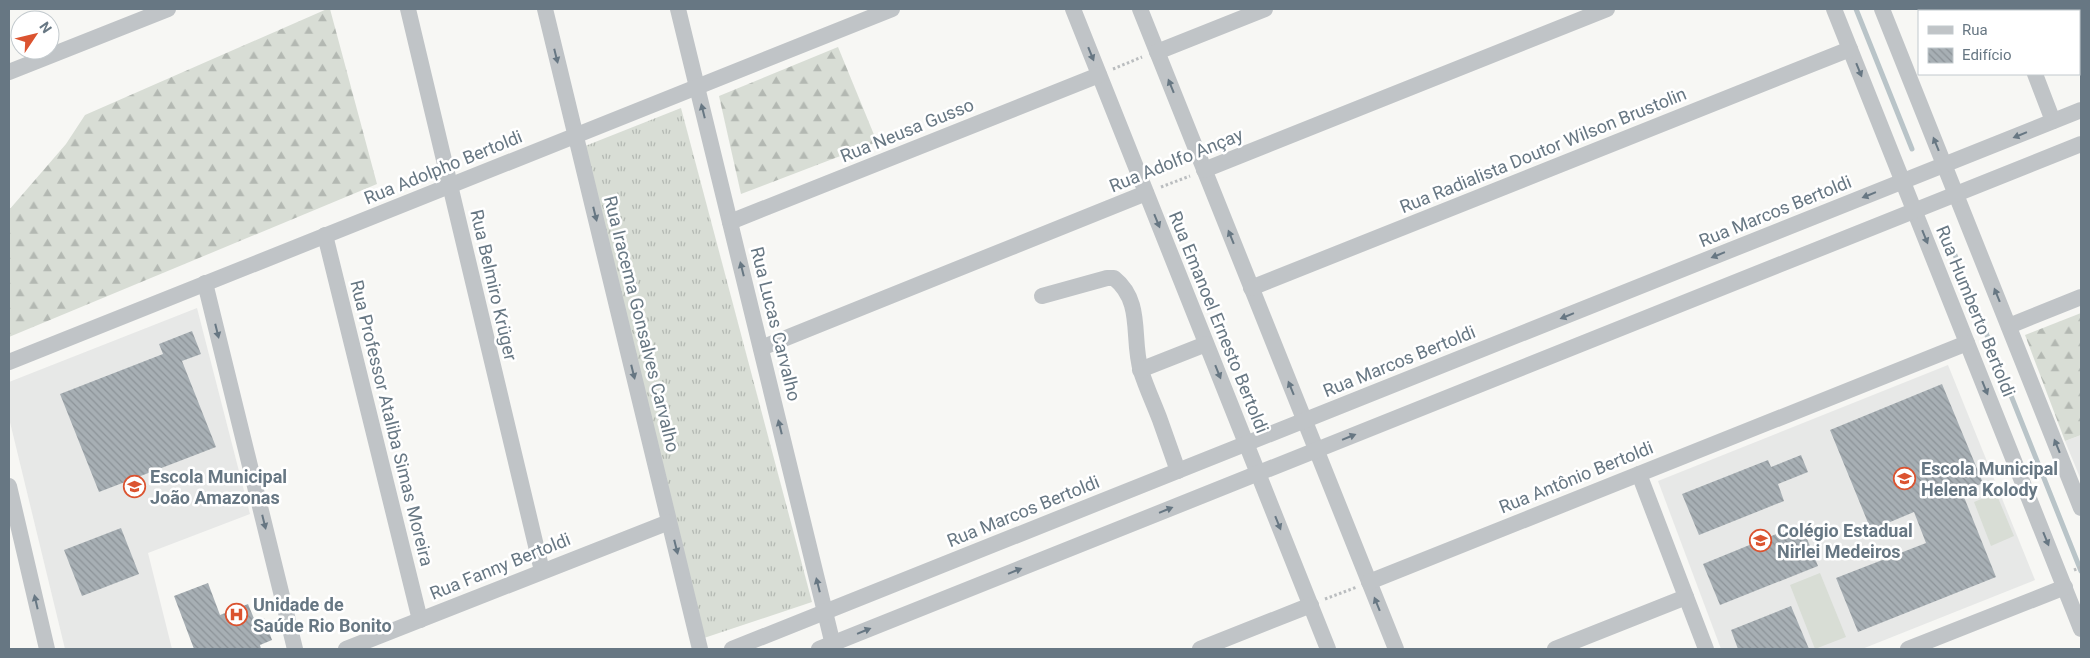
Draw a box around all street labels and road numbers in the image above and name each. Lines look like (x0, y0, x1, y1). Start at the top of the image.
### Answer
street label: Rua Radialista Doutor Wilson Brustolin (1397, 83, 1689, 217)
street label: Rua Neusa Gusso (837, 94, 977, 166)
street label: Rua Adolfo Ançay (1106, 123, 1246, 196)
street label: Rua Adolpho Bertoldi (361, 126, 525, 208)
street label: Rua Marcos Bertoldi (1696, 171, 1854, 251)
street label: Rua Iracema Gonsalves Carvalho (600, 194, 684, 454)
street label: Rua Belmiro Krüger (466, 207, 522, 363)
street label: Rua Emanoel Ernesto Bertoldi (1165, 208, 1273, 436)
street label: Rua Humberto Bertoldi (1932, 222, 2020, 400)
street label: Rua Lucas Carvalho (747, 245, 805, 403)
street label: Rua Professor Ataliba Simas Moreira (346, 278, 438, 568)
street label: Rua Marcos Bertoldi (1320, 321, 1478, 401)
street label: Rua Antônio Bertoldi (1496, 437, 1656, 517)
street label: Rua Marcos Bertoldi (944, 471, 1102, 551)
street label: Rua Fanny Bertoldi (427, 528, 573, 604)

